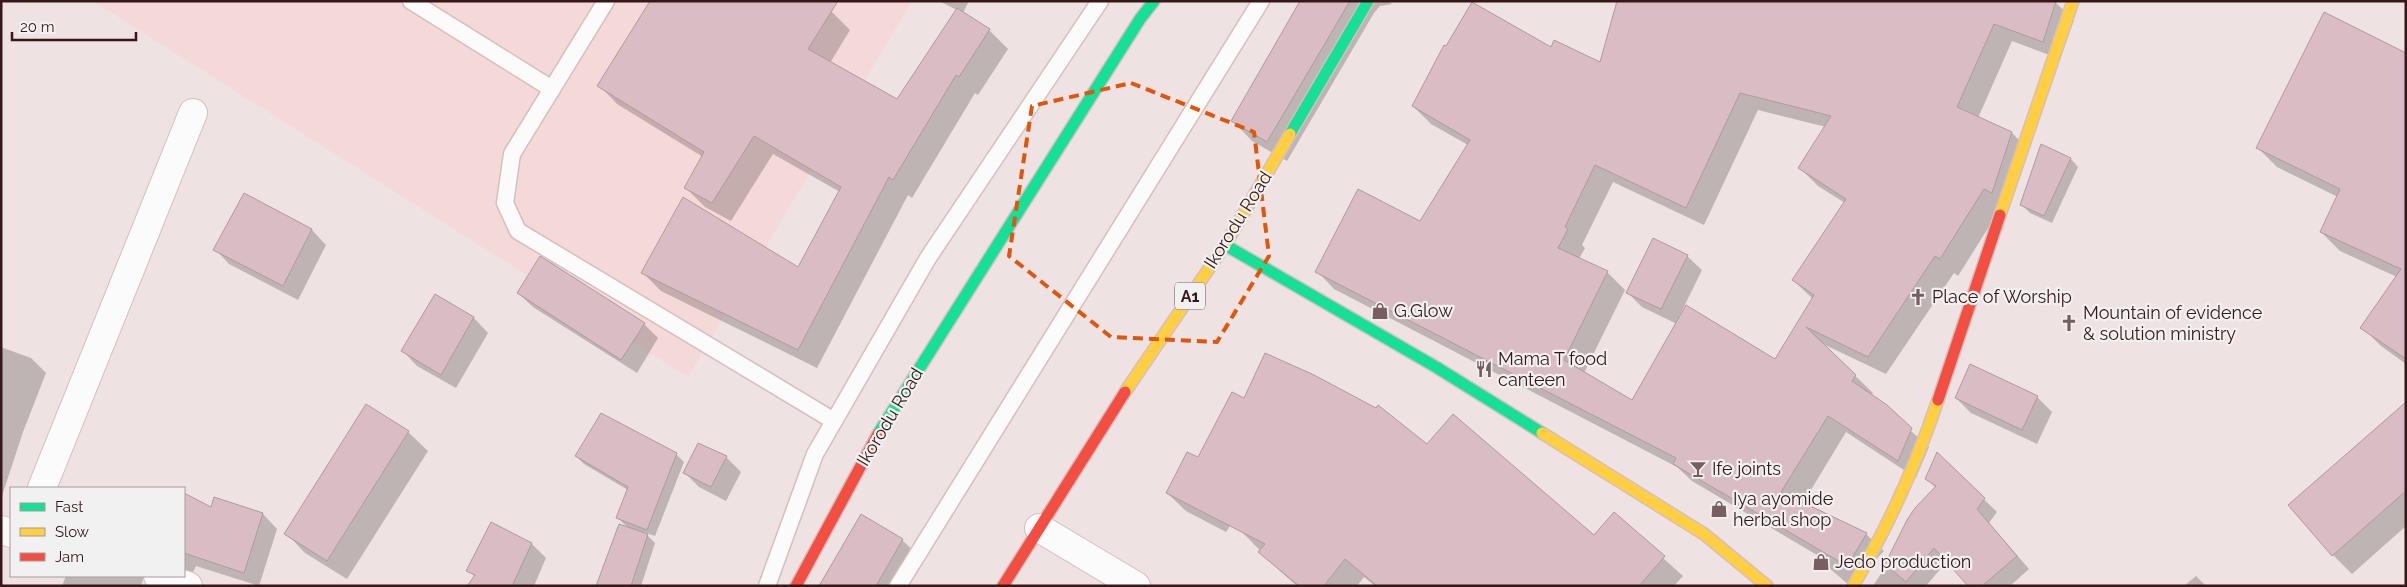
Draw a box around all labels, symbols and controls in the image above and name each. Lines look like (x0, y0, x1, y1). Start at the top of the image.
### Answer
scale bar (12, 10, 136, 42)
text: 20 m (20, 18, 55, 36)
street label: Ikorodu Road (1199, 167, 1276, 272)
road number: A1 (1175, 282, 1205, 310)
place label: Place of Worship (1932, 286, 2072, 307)
church icon: Place of Worship (1908, 287, 1928, 307)
place label: G.Glow (1394, 300, 1453, 321)
shop icon: G.Glow (1370, 301, 1390, 321)
place label: Mountain of evidence & solution ministry (2083, 302, 2263, 344)
church icon: Mountain of evidence & solution ministry (2059, 313, 2079, 333)
place label: Mama T food canteen (1498, 348, 1607, 390)
restaurant icon: Mama T food canteen (1474, 359, 1494, 379)
street label: Ikorodu Road (852, 364, 927, 470)
place label: Ife joints (1712, 458, 1781, 479)
bar icon: Ife joints (1688, 459, 1708, 479)
legend (10, 487, 185, 577)
place label: Iya ayomide herbal shop (1733, 488, 1834, 530)
text: Fast (55, 498, 83, 516)
shop icon: Iya ayomide herbal shop (1709, 499, 1729, 519)
text: Slow (55, 523, 89, 541)
text: Jam (55, 548, 84, 566)
place label: Jedo production (1835, 551, 1971, 572)
shop icon: Jedo production (1811, 552, 1831, 572)

